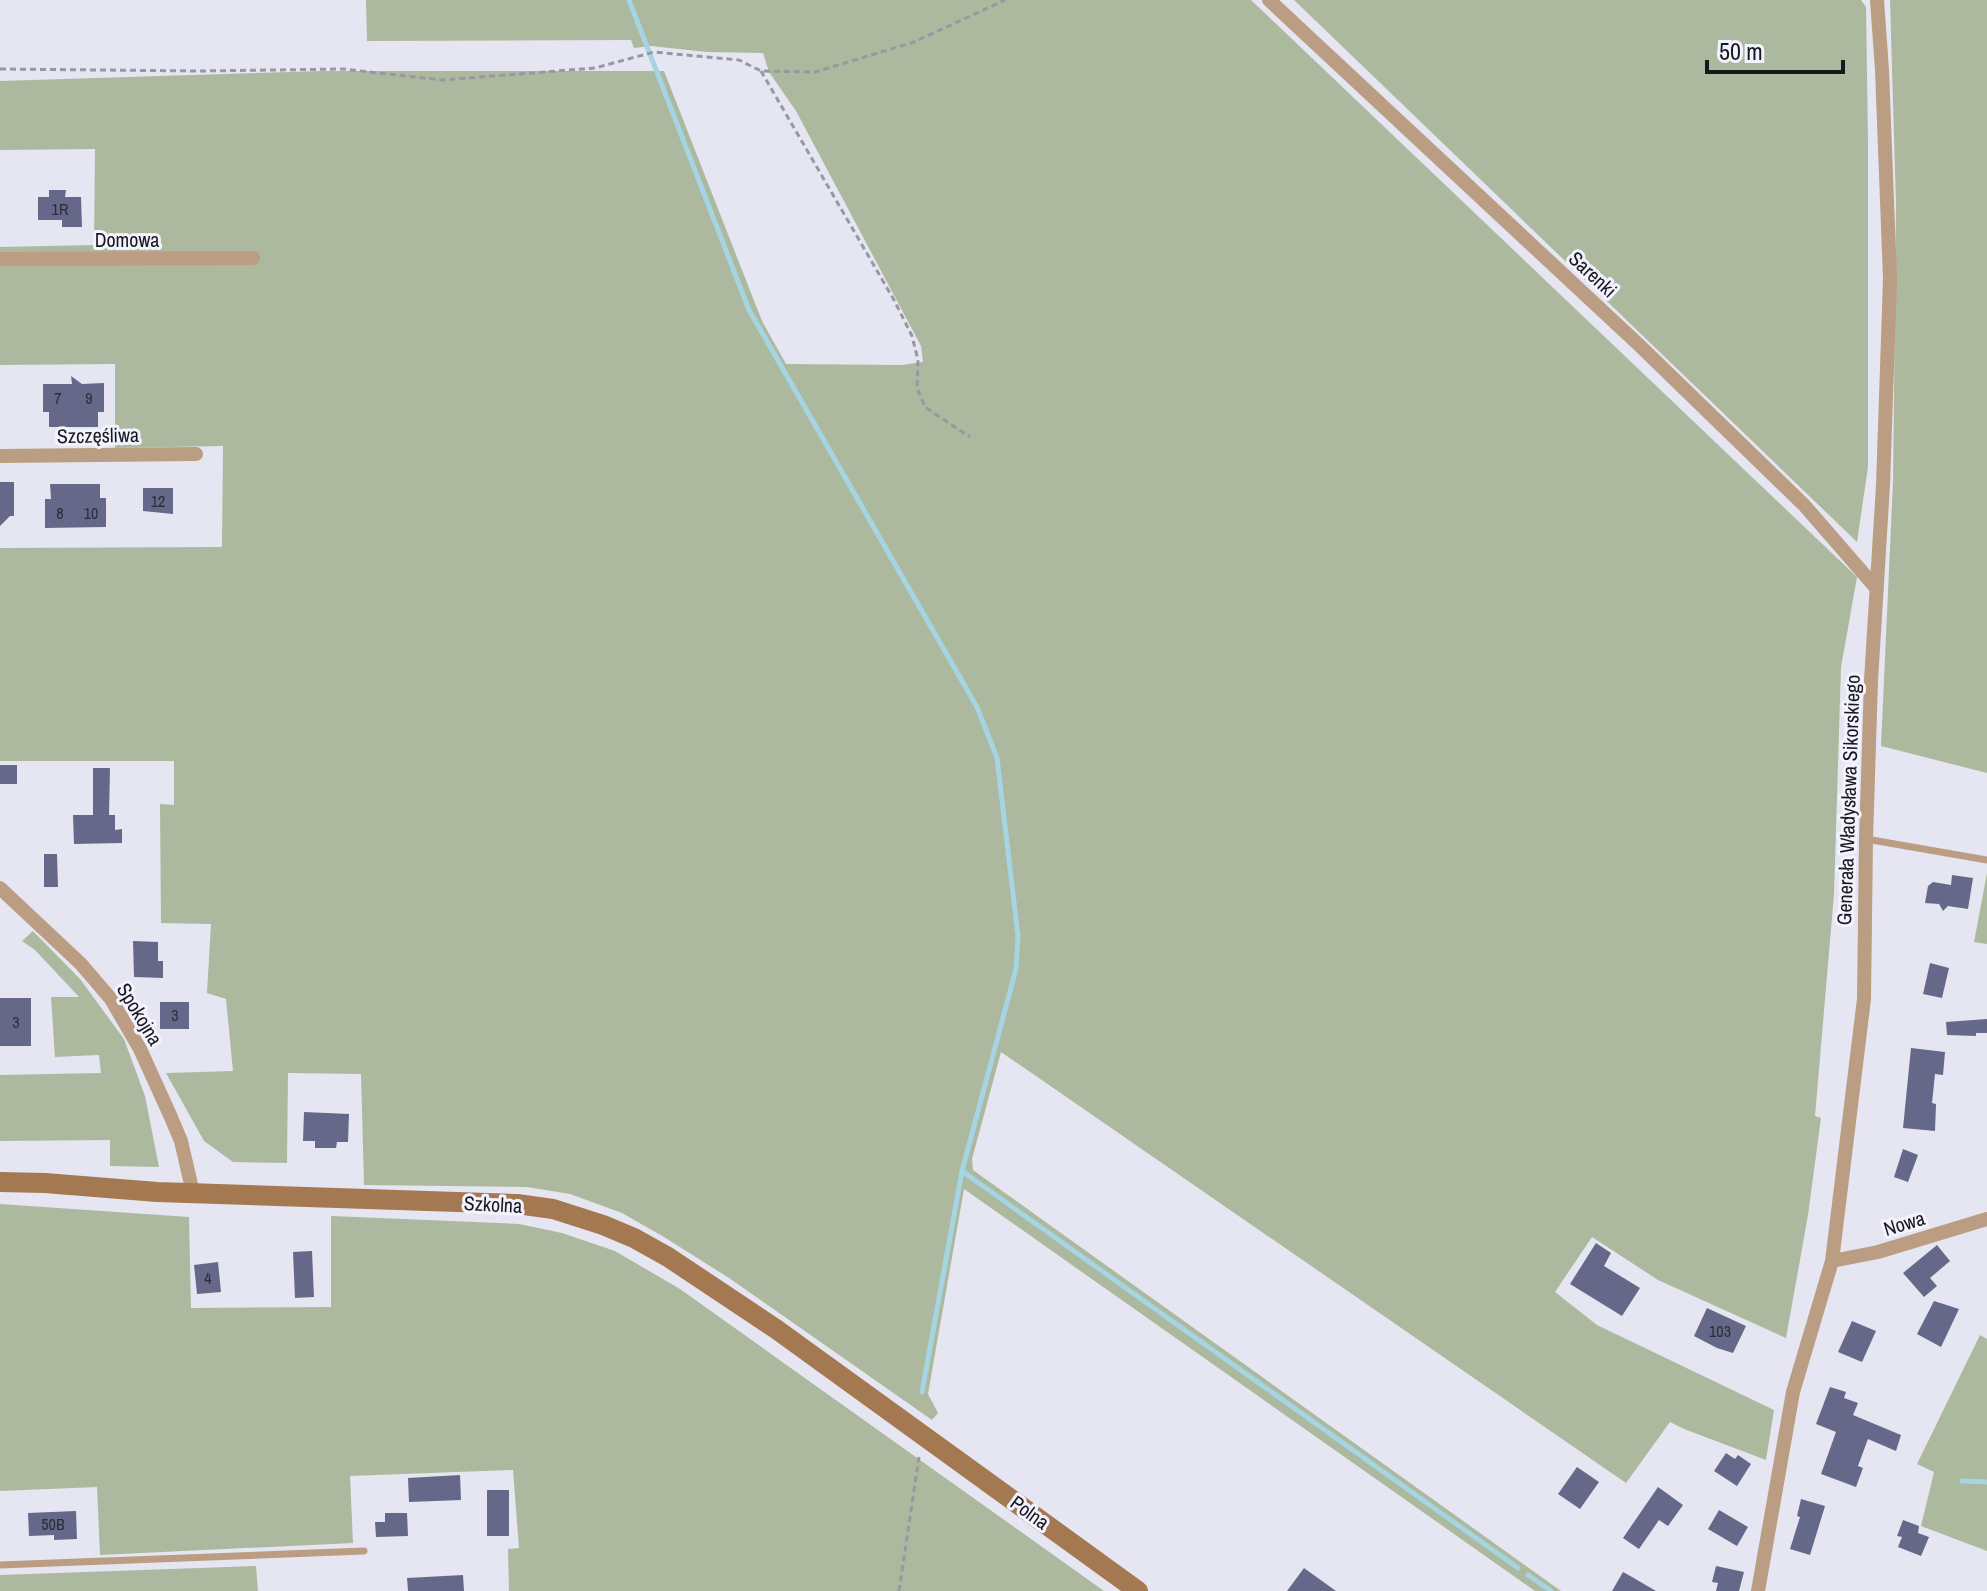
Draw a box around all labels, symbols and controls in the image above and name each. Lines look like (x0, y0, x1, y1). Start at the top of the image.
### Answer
scale bar (1707, 24, 1843, 74)
text: 50 m (1719, 35, 1763, 67)
house number: 1R (52, 198, 69, 220)
street label: Domowa (95, 226, 159, 253)
street label: Sarenki (1563, 245, 1623, 303)
house number: 7 (54, 387, 62, 409)
house number: 9 (85, 387, 93, 409)
street label: Szczęśliwa (57, 421, 139, 449)
house number: 12 (151, 490, 165, 512)
house number: 8 (56, 502, 64, 524)
house number: 10 (84, 502, 98, 524)
street label: Generała Władysława Sikorskiego (1830, 674, 1866, 926)
street label: Spokojna (111, 978, 169, 1050)
house number: 3 (171, 1004, 179, 1026)
house number: 3 (12, 1011, 20, 1033)
street label: Szkolna (463, 1189, 523, 1219)
street label: Nowa (1880, 1204, 1928, 1242)
house number: 4 (204, 1267, 212, 1289)
house number: 103 (1709, 1320, 1731, 1342)
street label: Polna (1005, 1489, 1055, 1535)
house number: 50B (41, 1513, 65, 1535)

